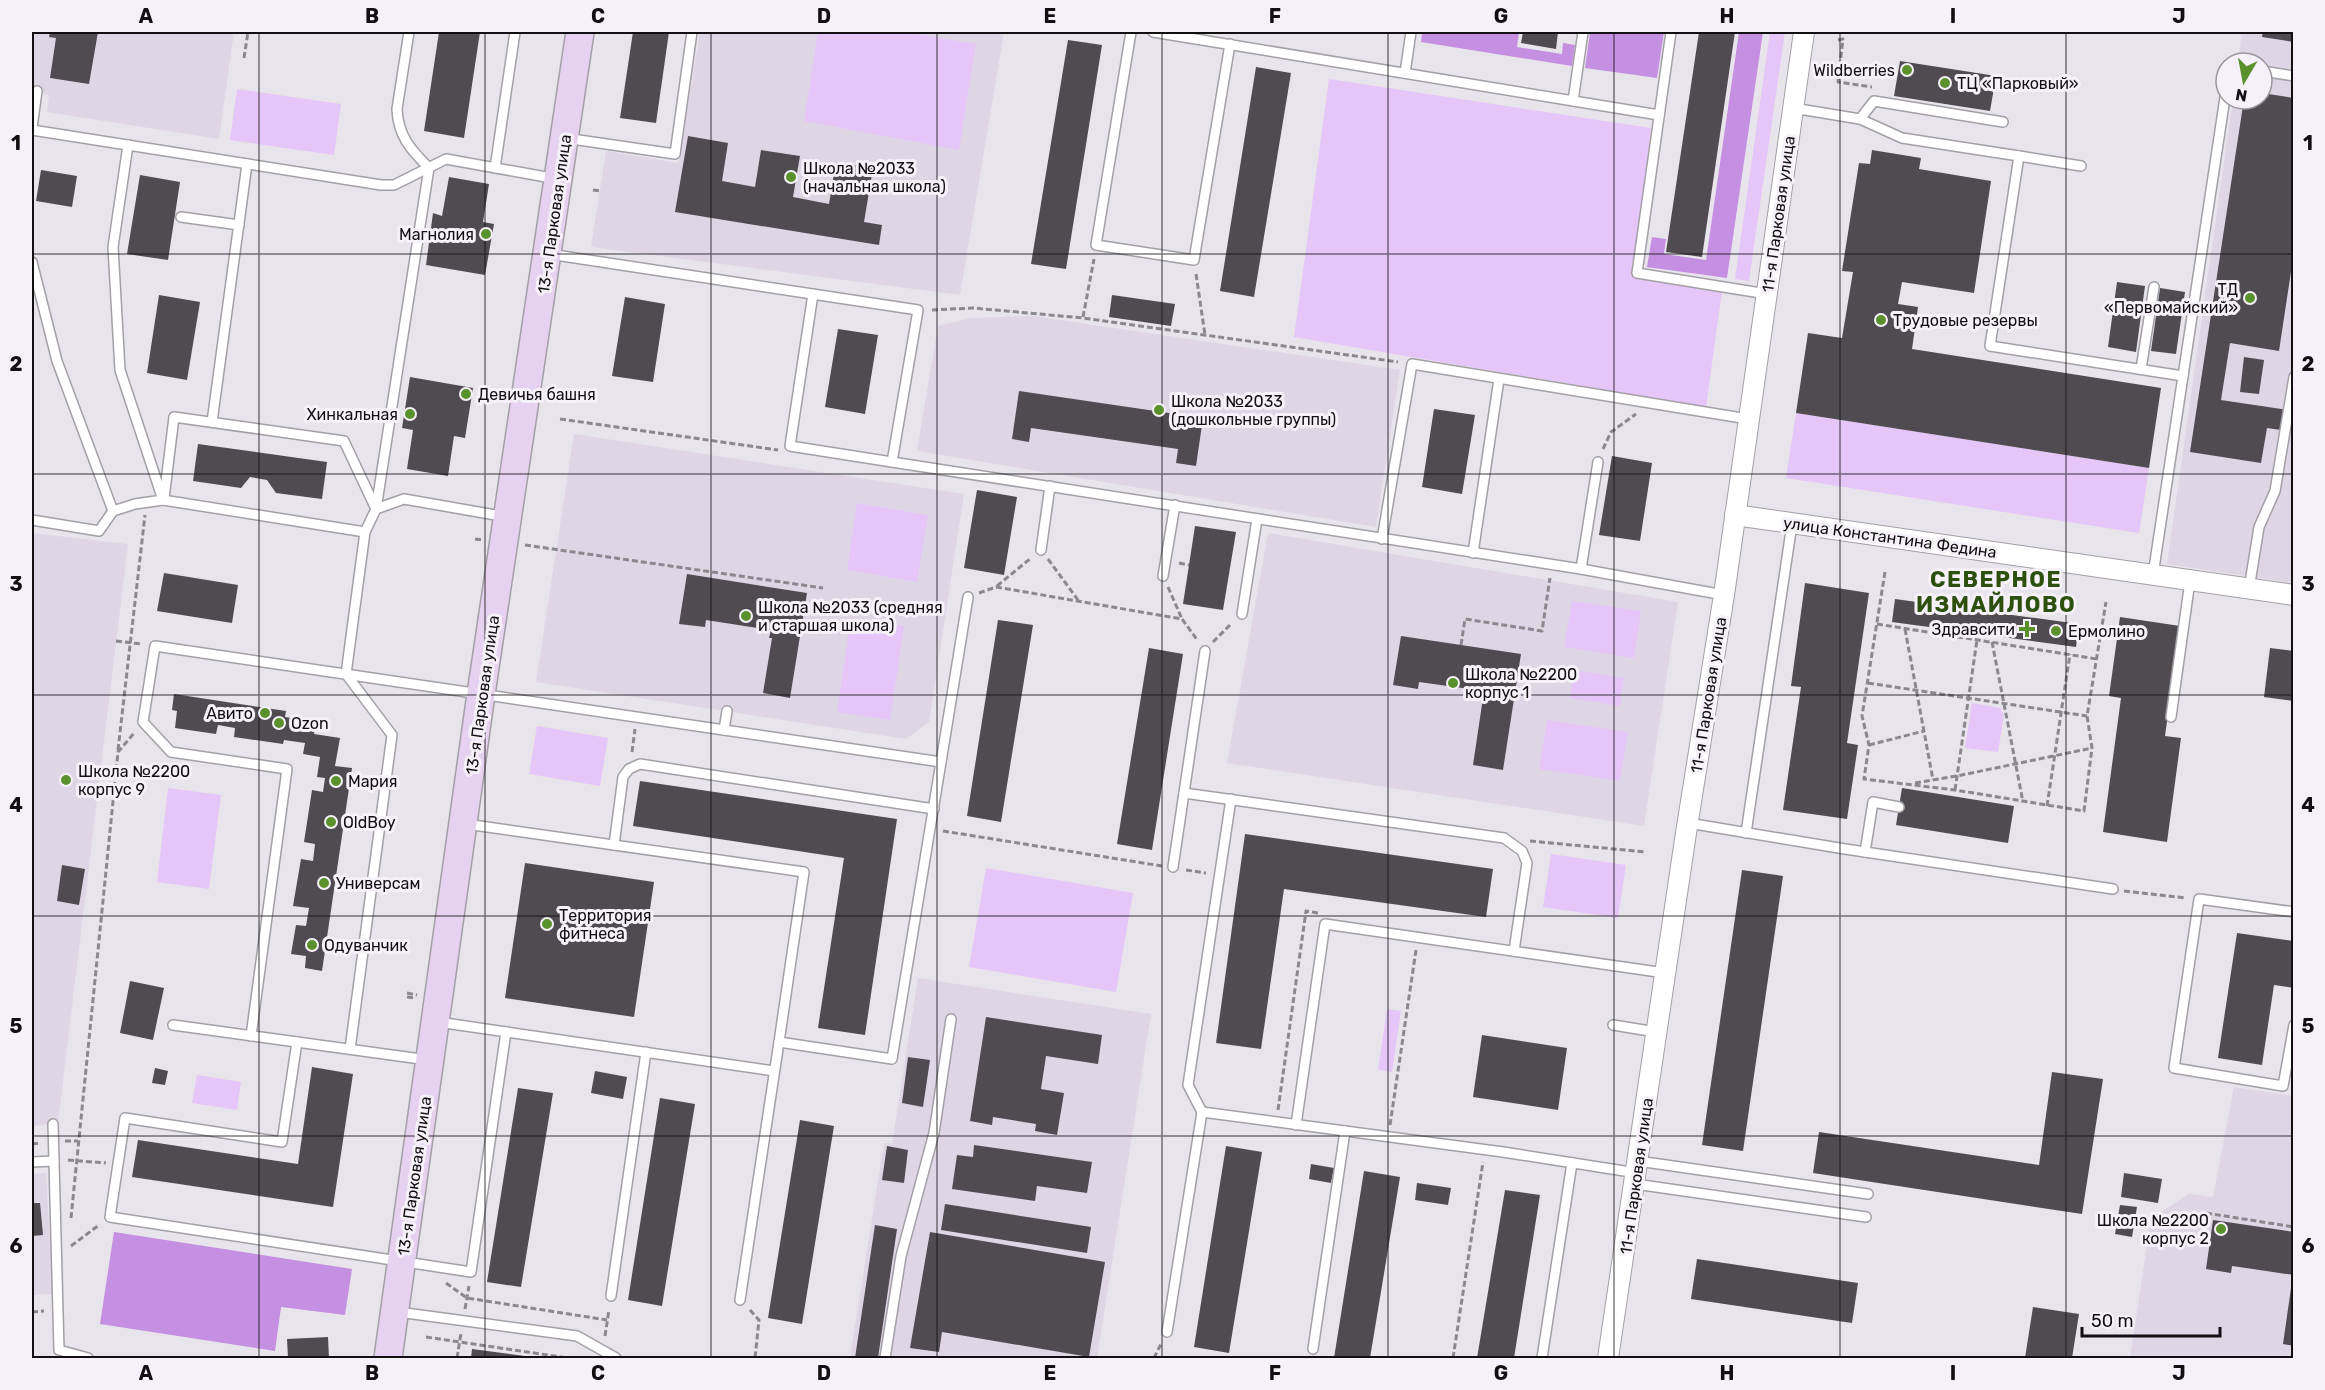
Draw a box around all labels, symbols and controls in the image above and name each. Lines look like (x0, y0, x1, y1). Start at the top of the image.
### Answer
text: A (139, 4, 154, 28)
text: B (365, 4, 379, 28)
text: C (591, 4, 605, 28)
text: D (817, 4, 831, 28)
text: E (1044, 4, 1056, 28)
text: F (1269, 4, 1281, 28)
text: G (1494, 4, 1508, 28)
text: H (1720, 4, 1734, 28)
text: I (1950, 4, 1956, 28)
text: J (2172, 4, 2186, 28)
north arrow (2214, 51, 2274, 111)
place label: Wildberries (1813, 61, 1895, 80)
marker: Wildberries (1900, 63, 1914, 77)
place label: ТЦ «Парковый» (1957, 74, 2079, 93)
marker: ТЦ «Парковый» (1938, 76, 1952, 90)
text: N (2234, 85, 2249, 106)
text: 1 (11, 131, 21, 155)
text: 1 (2303, 131, 2313, 155)
street label: 13-я Парковая улица (534, 133, 575, 295)
street label: 11-я Парковая улица (1758, 135, 1799, 293)
place label: Школа №2033 (начальная школа) (803, 159, 946, 196)
marker: Школа №2033 (начальная школа) (784, 170, 798, 184)
place label: Магнолия (399, 225, 474, 244)
marker: Магнолия (479, 227, 493, 241)
place label: ТД «Первомайский» (2104, 280, 2238, 317)
marker: ТД «Первомайский» (2243, 291, 2257, 305)
place label: Трудовые резервы (1893, 311, 2038, 330)
marker: Трудовые резервы (1874, 313, 1888, 327)
text: 2 (10, 352, 23, 376)
text: 2 (2302, 352, 2315, 376)
place label: Девичья башня (478, 385, 596, 404)
marker: Девичья башня (459, 387, 473, 401)
place label: Школа №2033 (дошкольные группы) (1171, 392, 1336, 429)
marker: Школа №2033 (дошкольные группы) (1152, 403, 1166, 417)
place label: Хинкальная (306, 405, 398, 424)
marker: Хинкальная (403, 407, 417, 421)
street label: улица Константина Федина (1782, 513, 1998, 562)
district label: СЕВЕРНОЕ ИЗМАЙЛОВО (1916, 566, 2076, 618)
text: 3 (9, 572, 23, 596)
text: 3 (2301, 572, 2315, 596)
place label: Школа №2033 (средняя и старшая школа) (758, 598, 943, 635)
marker: Школа №2033 (средняя и старшая школа) (739, 609, 753, 623)
street label: 13-я Парковая улица (462, 614, 503, 776)
street label: 11-я Парковая улица (1687, 616, 1730, 774)
place label: Здравсити (1932, 620, 2015, 639)
marker: Здравсити (2020, 622, 2034, 636)
place label: Ермолино (2068, 622, 2145, 641)
marker: Ермолино (2049, 624, 2063, 638)
place label: Школа №2200 корпус 1 (1465, 665, 1577, 702)
marker: Школа №2200 корпус 1 (1446, 676, 1460, 690)
place label: Авито (206, 704, 253, 723)
marker: Авито (258, 706, 272, 720)
place label: Ozon (291, 714, 329, 733)
marker: Ozon (272, 716, 286, 730)
place label: Школа №2200 корпус 9 (78, 762, 190, 799)
place label: Мария (348, 772, 398, 791)
marker: Школа №2200 корпус 9 (59, 773, 73, 787)
marker: Мария (329, 774, 343, 788)
text: 4 (9, 793, 23, 817)
text: 4 (2301, 793, 2315, 817)
place label: OldBoy (343, 813, 396, 832)
marker: OldBoy (324, 815, 338, 829)
place label: Универсам (336, 874, 420, 893)
marker: Универсам (317, 876, 331, 890)
place label: Территория фитнеса (559, 906, 651, 943)
marker: Территория фитнеса (540, 917, 554, 931)
place label: Одуванчик (324, 936, 408, 955)
marker: Одуванчик (305, 938, 319, 952)
text: 5 (10, 1014, 23, 1038)
text: 5 (2302, 1014, 2315, 1038)
street label: 13-я Парковая улица (394, 1095, 435, 1257)
street label: 11-я Парковая улица (1616, 1097, 1657, 1255)
place label: Школа №2200 корпус 2 (2097, 1211, 2209, 1248)
marker: Школа №2200 корпус 2 (2214, 1222, 2228, 1236)
text: 6 (9, 1234, 23, 1258)
text: 6 (2301, 1234, 2315, 1258)
scale bar (2082, 1300, 2220, 1338)
text: 50 m (2091, 1310, 2134, 1332)
text: A (139, 1361, 154, 1385)
text: B (365, 1361, 379, 1385)
text: C (591, 1361, 605, 1385)
text: D (817, 1361, 831, 1385)
text: E (1044, 1361, 1056, 1385)
text: F (1269, 1361, 1281, 1385)
text: G (1494, 1361, 1508, 1385)
text: H (1720, 1361, 1734, 1385)
text: I (1950, 1361, 1956, 1385)
text: J (2172, 1361, 2186, 1385)

